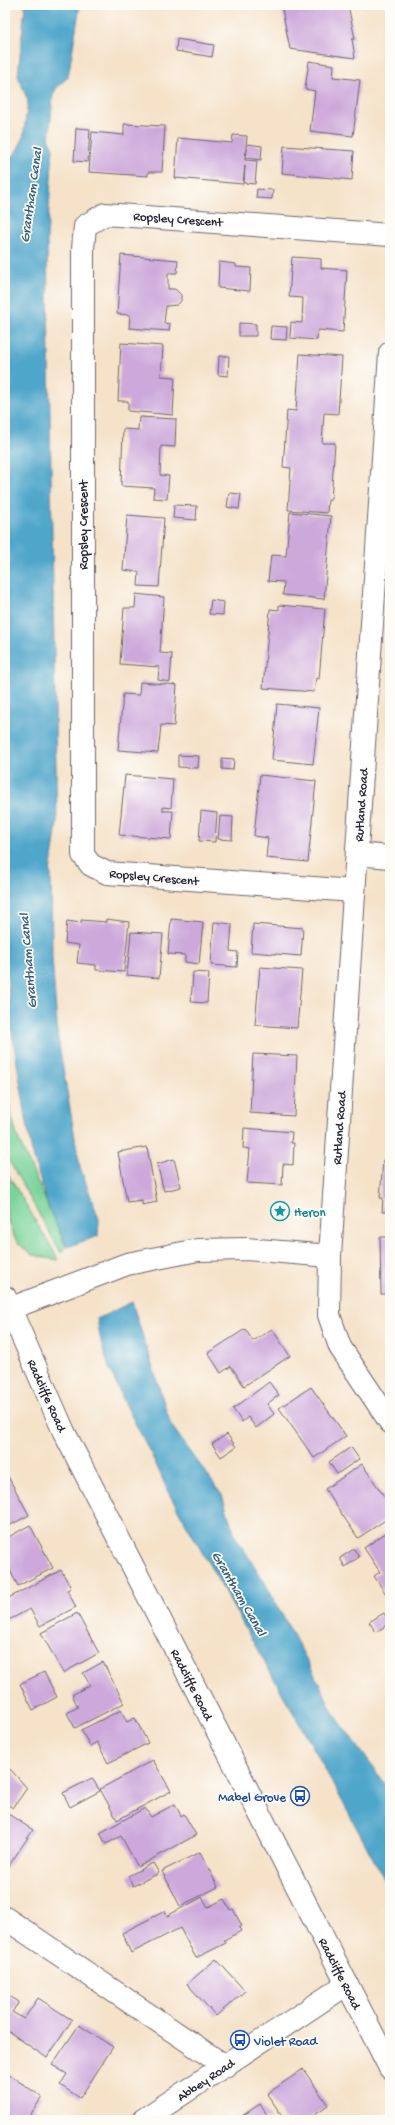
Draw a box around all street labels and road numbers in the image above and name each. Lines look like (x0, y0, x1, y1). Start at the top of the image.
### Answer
street label: Ropsley Crescent (133, 210, 225, 231)
street label: Ropsley Crescent (77, 479, 92, 570)
street label: Rutland Road (352, 767, 373, 842)
street label: Ropsley Crescent (109, 867, 201, 890)
street label: Rutland Road (330, 1090, 351, 1165)
street label: Radcliffe Road (23, 1357, 69, 1436)
street label: Radcliffe Road (166, 1647, 216, 1724)
street label: Radcliffe Road (314, 1936, 364, 2013)
street label: Abbey Road (175, 2056, 239, 2106)

